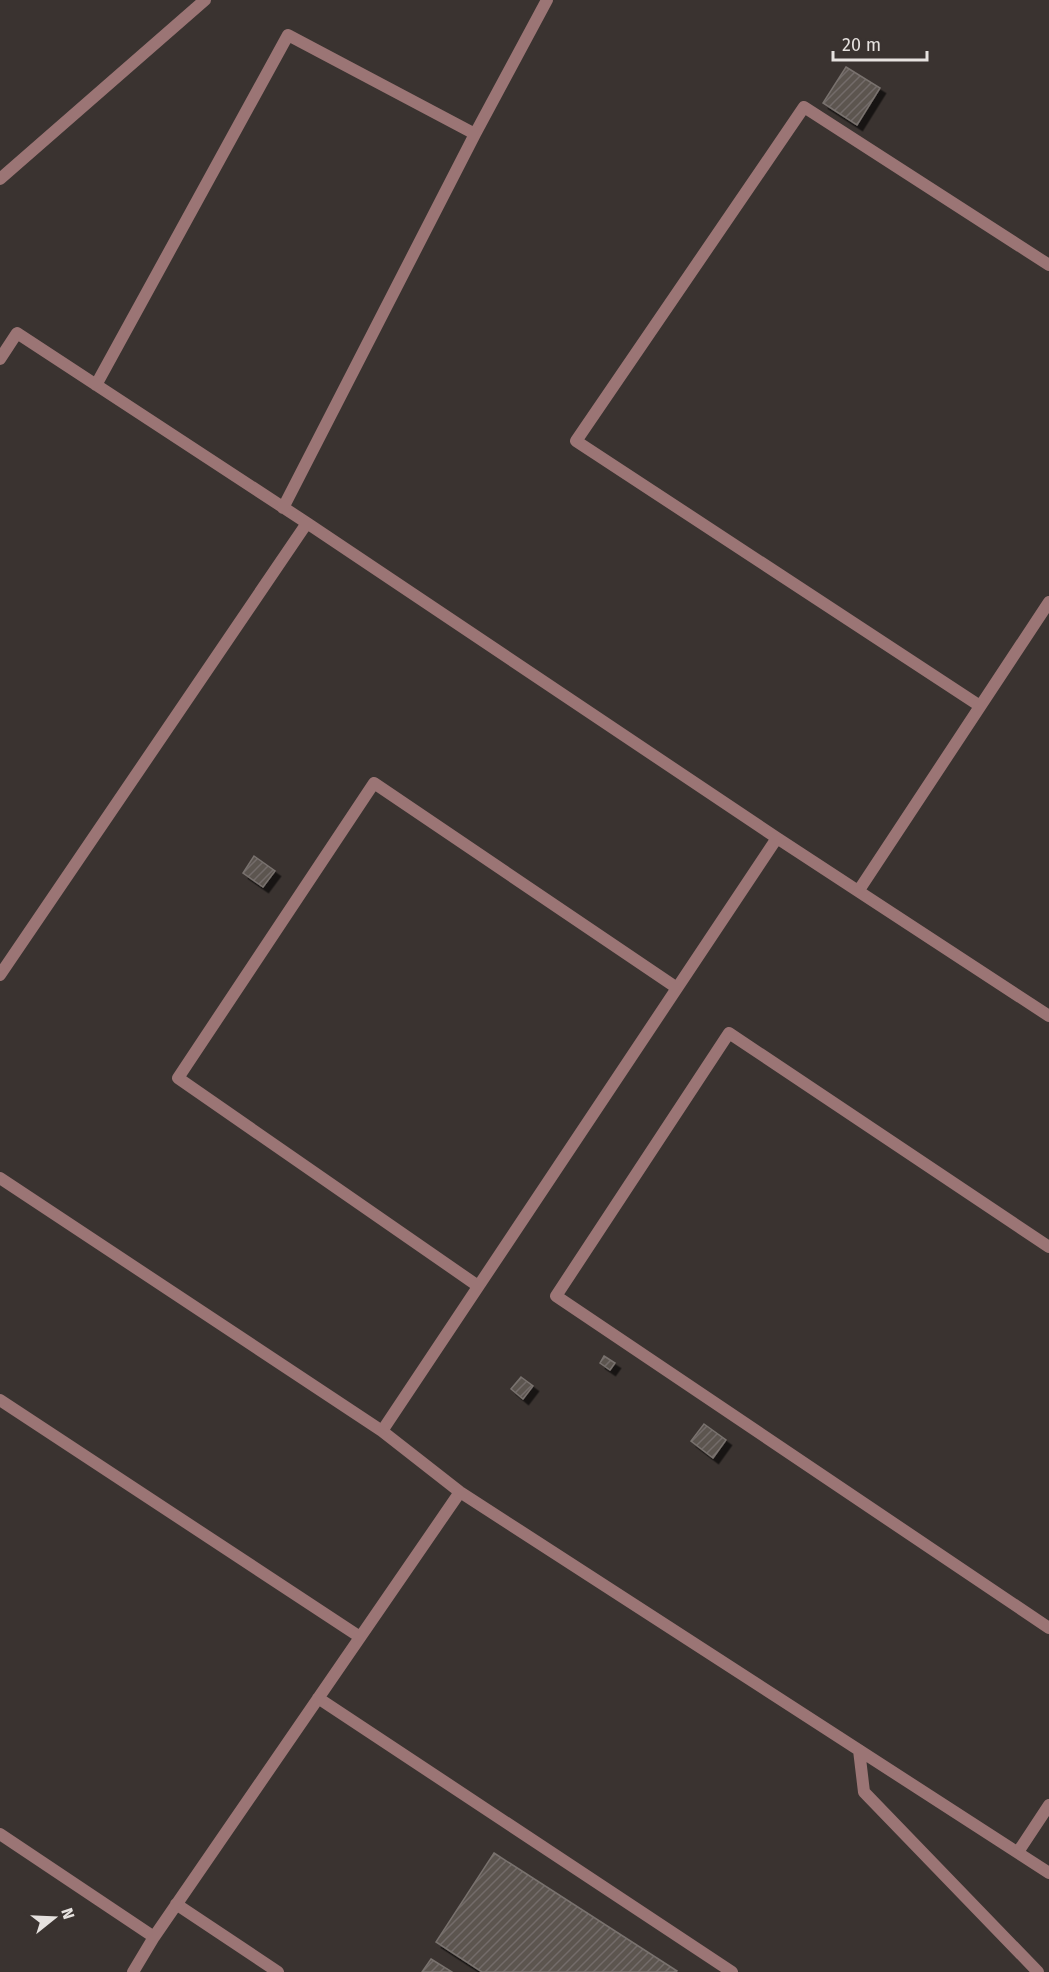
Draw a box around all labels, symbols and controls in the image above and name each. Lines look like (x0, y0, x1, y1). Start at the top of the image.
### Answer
scale bar (833, 24, 928, 62)
text: 20 m (842, 34, 881, 56)
north arrow (24, 1888, 84, 1948)
text: N (57, 1906, 78, 1921)

